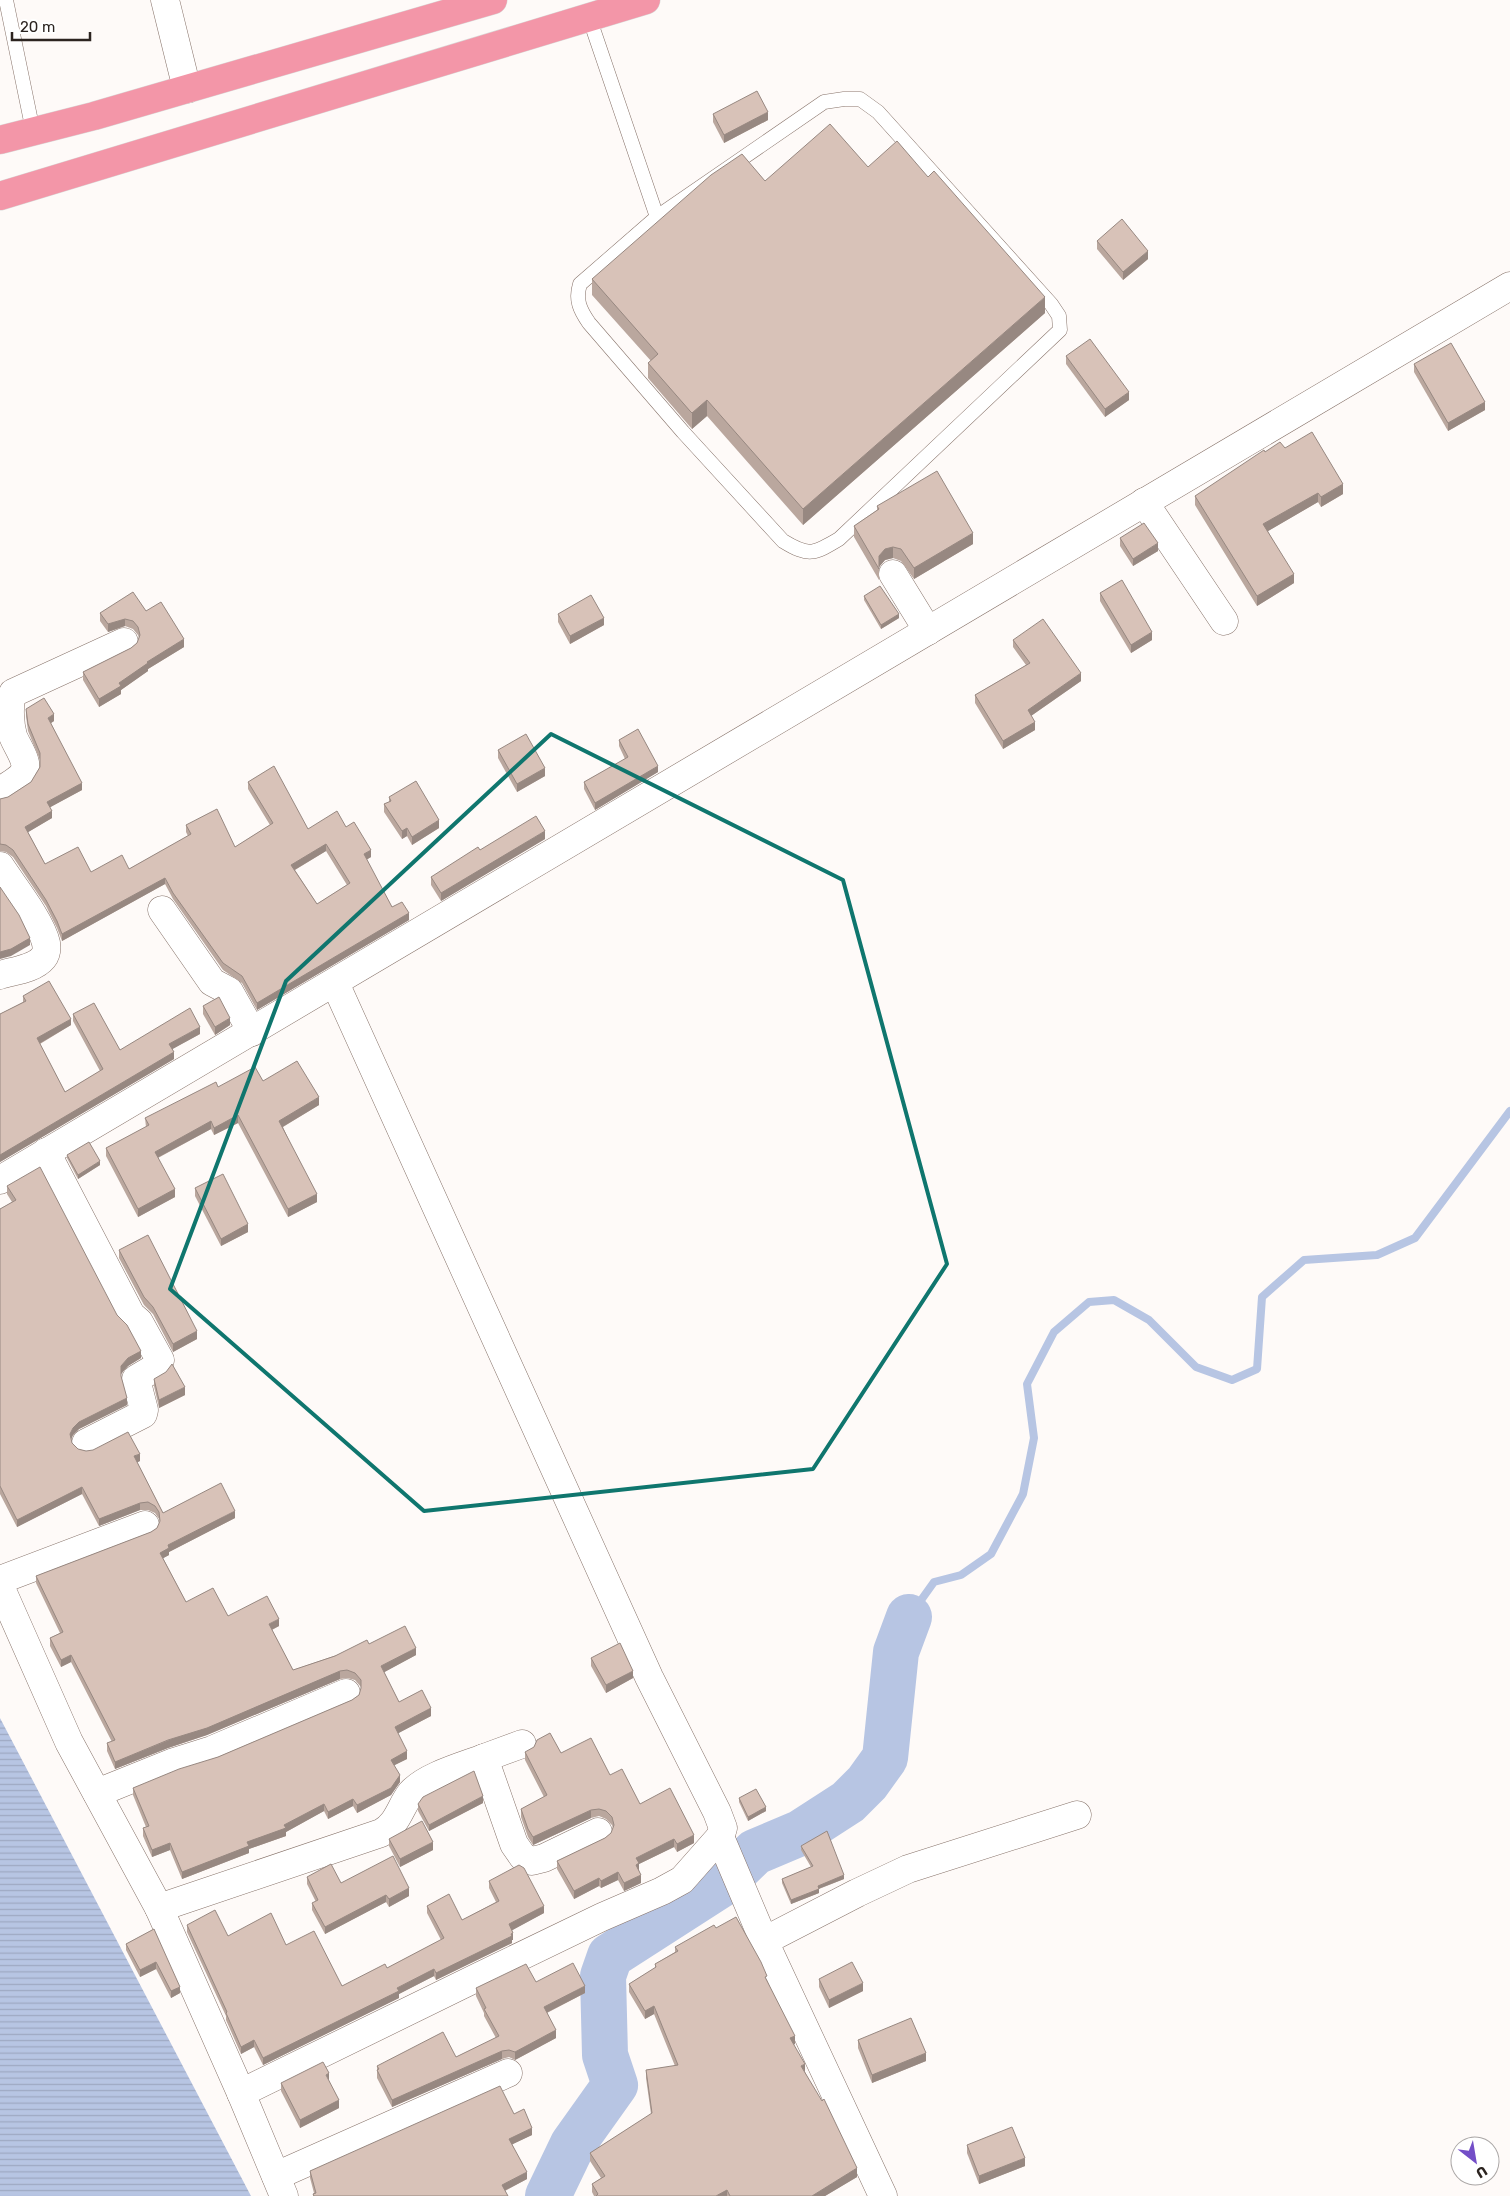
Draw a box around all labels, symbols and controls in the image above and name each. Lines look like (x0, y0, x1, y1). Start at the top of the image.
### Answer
scale bar (12, 10, 90, 42)
text: 20 m (20, 18, 55, 36)
north arrow (1450, 2136, 1500, 2186)
text: U (1473, 2162, 1490, 2182)

